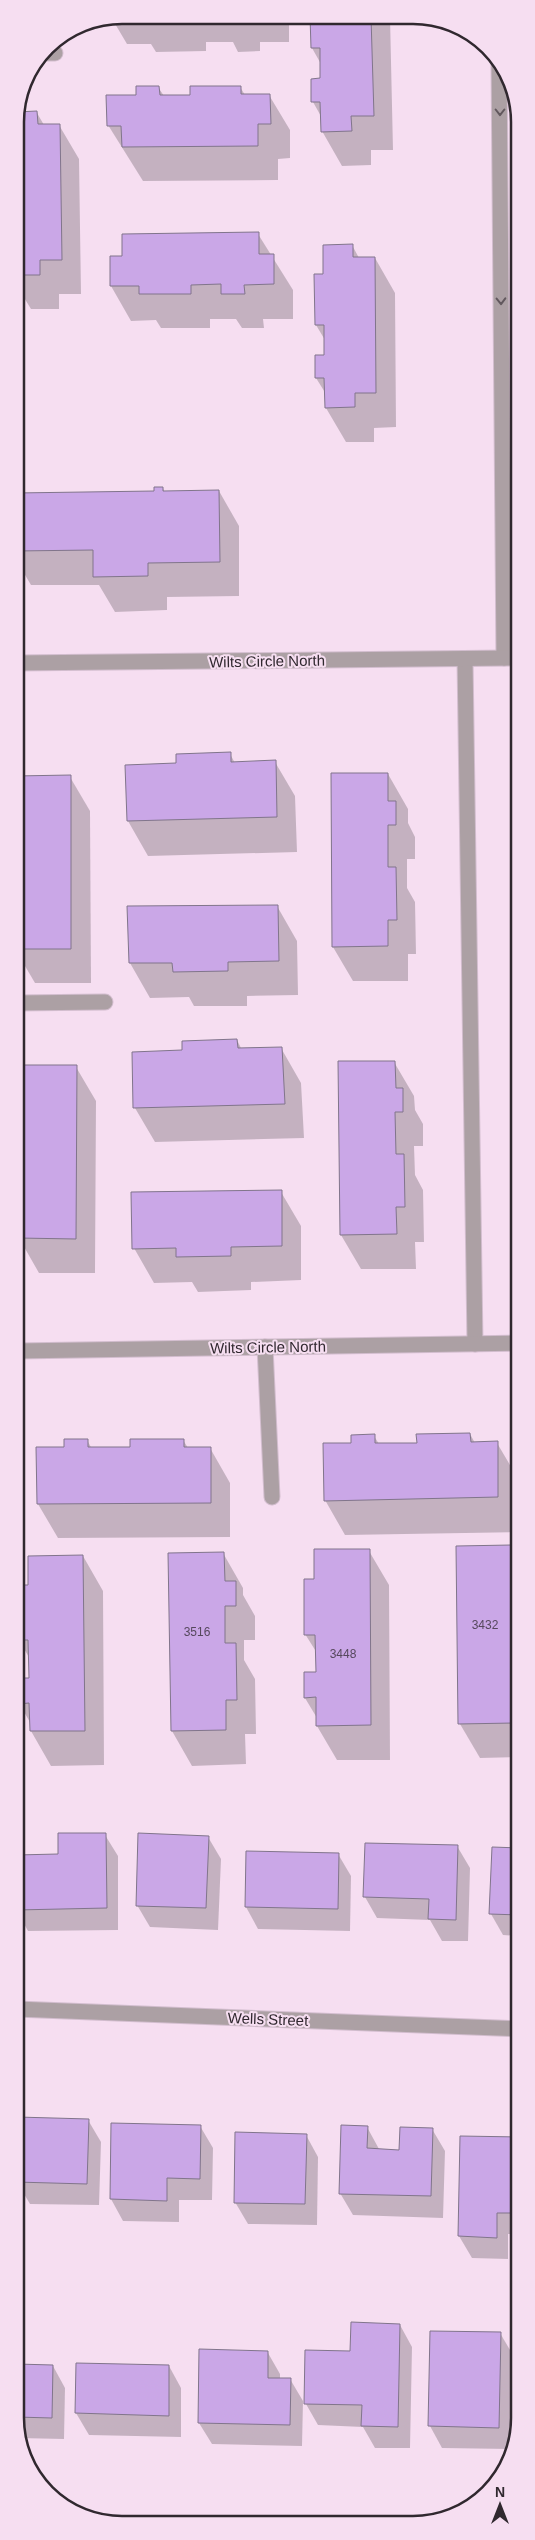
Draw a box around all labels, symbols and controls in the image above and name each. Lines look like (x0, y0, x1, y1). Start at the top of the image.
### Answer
one-way arrow (494, 108, 505, 116)
one-way arrow (496, 298, 506, 306)
street label: Wilts Circle North (209, 651, 325, 671)
street label: Wilts Circle North (210, 1337, 326, 1357)
house number: 3432 (472, 1618, 499, 1632)
house number: 3516 (184, 1625, 211, 1639)
house number: 3448 (330, 1647, 357, 1661)
street label: Wells Street (227, 2009, 309, 2029)
north arrow (475, 2480, 525, 2530)
text: N (495, 2484, 505, 2500)

